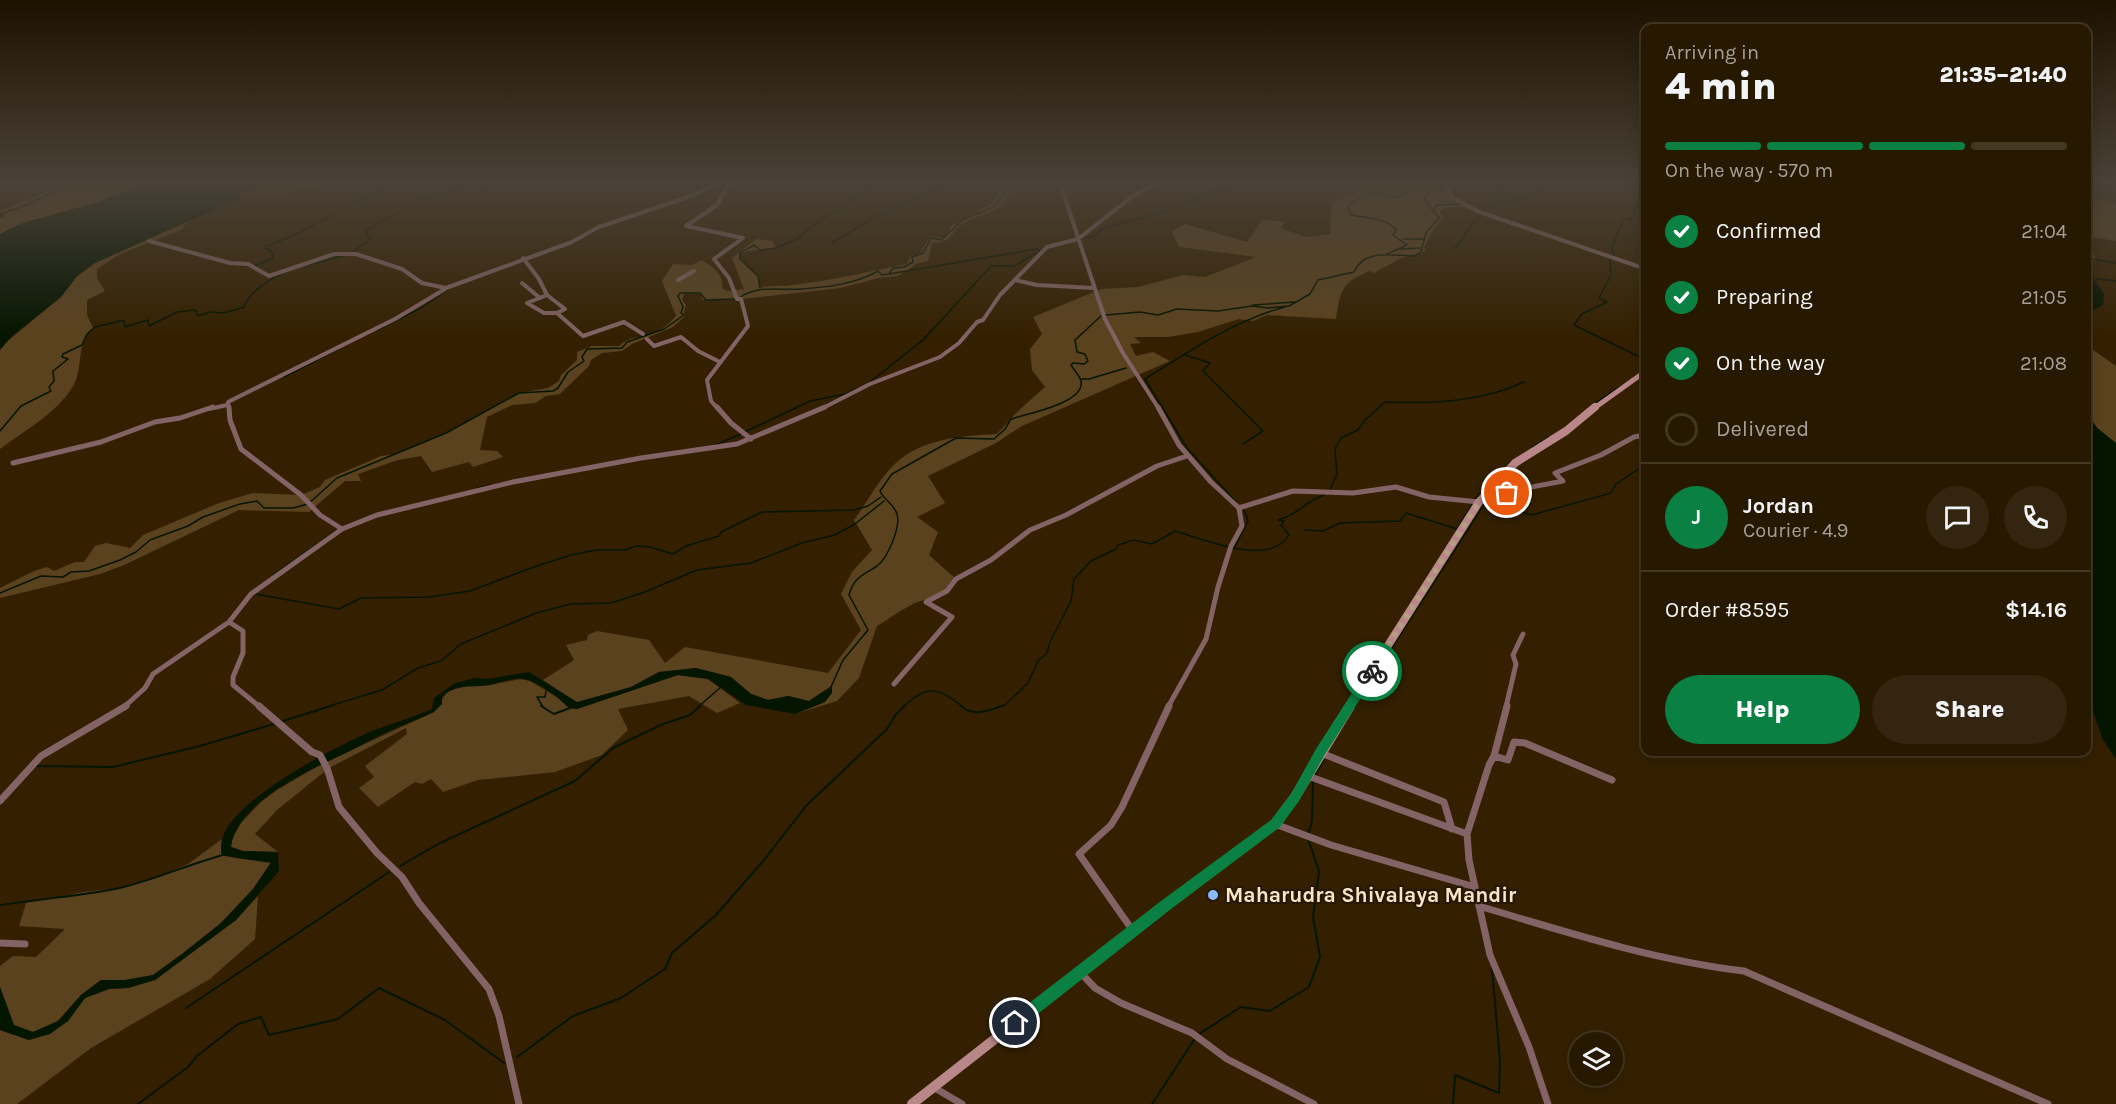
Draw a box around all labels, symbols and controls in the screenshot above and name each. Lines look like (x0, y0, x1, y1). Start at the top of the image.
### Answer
text: Arriving in (1665, 41, 1759, 64)
text: 21:35–21:40 (1939, 62, 2067, 88)
text: 4 min (1665, 63, 1777, 109)
text: On the way · 570 m (1665, 159, 1833, 182)
icon: check (1665, 215, 1698, 248)
text: Confirmed (1716, 218, 1822, 244)
text: 21:04 (2021, 220, 2067, 243)
icon: check (1665, 281, 1698, 314)
text: Preparing (1716, 284, 1813, 310)
text: 21:05 (2021, 286, 2067, 309)
icon: check (1665, 347, 1698, 380)
text: On the way (1716, 350, 1825, 376)
text: 21:08 (2020, 352, 2067, 375)
text: Delivered (1716, 416, 1809, 442)
pin (1481, 467, 1532, 518)
icon: bag (1490, 476, 1523, 509)
button: chat (1926, 486, 1989, 549)
button: phone (2004, 486, 2067, 549)
text: Jordan (1743, 493, 1814, 519)
text: J (1692, 504, 1701, 530)
text: Courier · 4.9 (1743, 519, 1848, 542)
text: Order #8595 (1665, 597, 1790, 623)
text: $14.16 (2005, 597, 2067, 623)
courier (1342, 641, 1402, 701)
icon: bike (1356, 655, 1389, 688)
button: Help (1665, 675, 1860, 744)
button: Share (1872, 675, 2067, 744)
place label: Maharudra Shivalaya Mandir (1225, 883, 1517, 907)
marker: Maharudra Shivalaya Mandir (1206, 888, 1220, 902)
pin (989, 997, 1040, 1048)
icon: home (998, 1006, 1031, 1039)
map controls (1569, 1032, 1623, 1086)
button: layers (1569, 1032, 1623, 1086)

